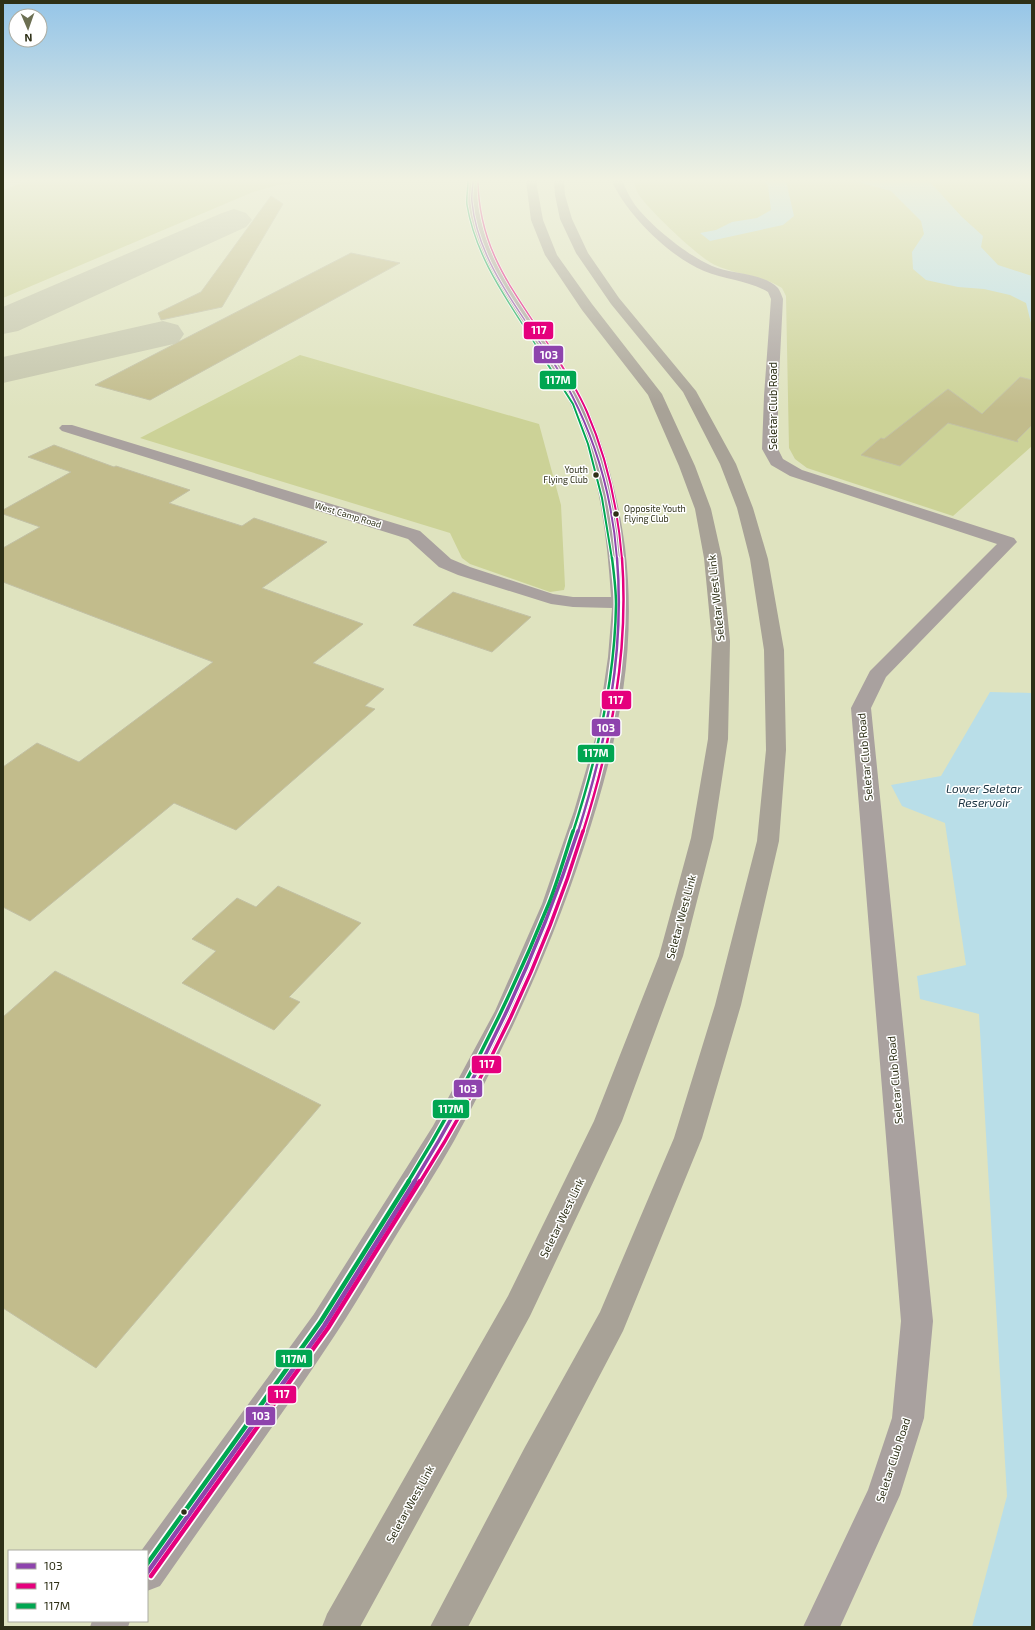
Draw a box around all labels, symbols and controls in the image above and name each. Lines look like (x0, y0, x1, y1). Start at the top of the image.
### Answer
north arrow (8, 8, 48, 48)
text: N (24, 32, 33, 45)
line badge: 117 (523, 321, 554, 340)
text: 117 (531, 323, 547, 336)
line badge: 103 (533, 345, 564, 364)
text: 103 (540, 348, 558, 361)
street label: Seletar Club Road (766, 362, 779, 450)
line badge: 117M (539, 370, 577, 390)
text: 117M (545, 373, 571, 386)
place label: Youth Flying Club (543, 464, 588, 485)
marker: Youth Flying Club (591, 470, 601, 480)
street label: West Camp Road (313, 499, 383, 530)
place label: Opposite Youth Flying Club (624, 503, 686, 524)
marker: Opposite Youth Flying Club (611, 509, 621, 519)
street label: Seletar West Link (704, 554, 726, 642)
line badge: 117 (601, 690, 632, 710)
text: 117 (608, 693, 624, 706)
street label: Seletar Club Road (854, 713, 875, 801)
line badge: 103 (591, 718, 621, 737)
text: 103 (597, 721, 615, 734)
line badge: 117M (577, 744, 615, 763)
text: 117M (583, 746, 609, 759)
water label: Lower Seletar Reservoir (946, 781, 1022, 809)
street label: Seletar West Link (663, 873, 698, 960)
street label: Seletar Club Road (884, 1036, 905, 1124)
line badge: 117 (471, 1055, 502, 1074)
text: 117 (479, 1057, 495, 1070)
line badge: 103 (453, 1079, 483, 1098)
text: 103 (459, 1082, 477, 1095)
line badge: 117M (432, 1099, 470, 1119)
text: 117M (438, 1102, 464, 1115)
street label: Seletar West Link (537, 1176, 587, 1260)
line badge: 117M (275, 1349, 313, 1368)
text: 117M (281, 1352, 307, 1365)
line badge: 117 (267, 1385, 297, 1404)
text: 117 (274, 1387, 290, 1400)
line badge: 103 (245, 1406, 276, 1426)
text: 103 (252, 1409, 270, 1422)
street label: Seletar Club Road (873, 1416, 912, 1504)
street label: Seletar West Link (383, 1462, 436, 1545)
unlabelled marker (179, 1507, 189, 1517)
legend (8, 1550, 148, 1622)
text: 103 (44, 1558, 63, 1572)
text: 117 (44, 1578, 60, 1592)
text: 117M (44, 1598, 70, 1612)

